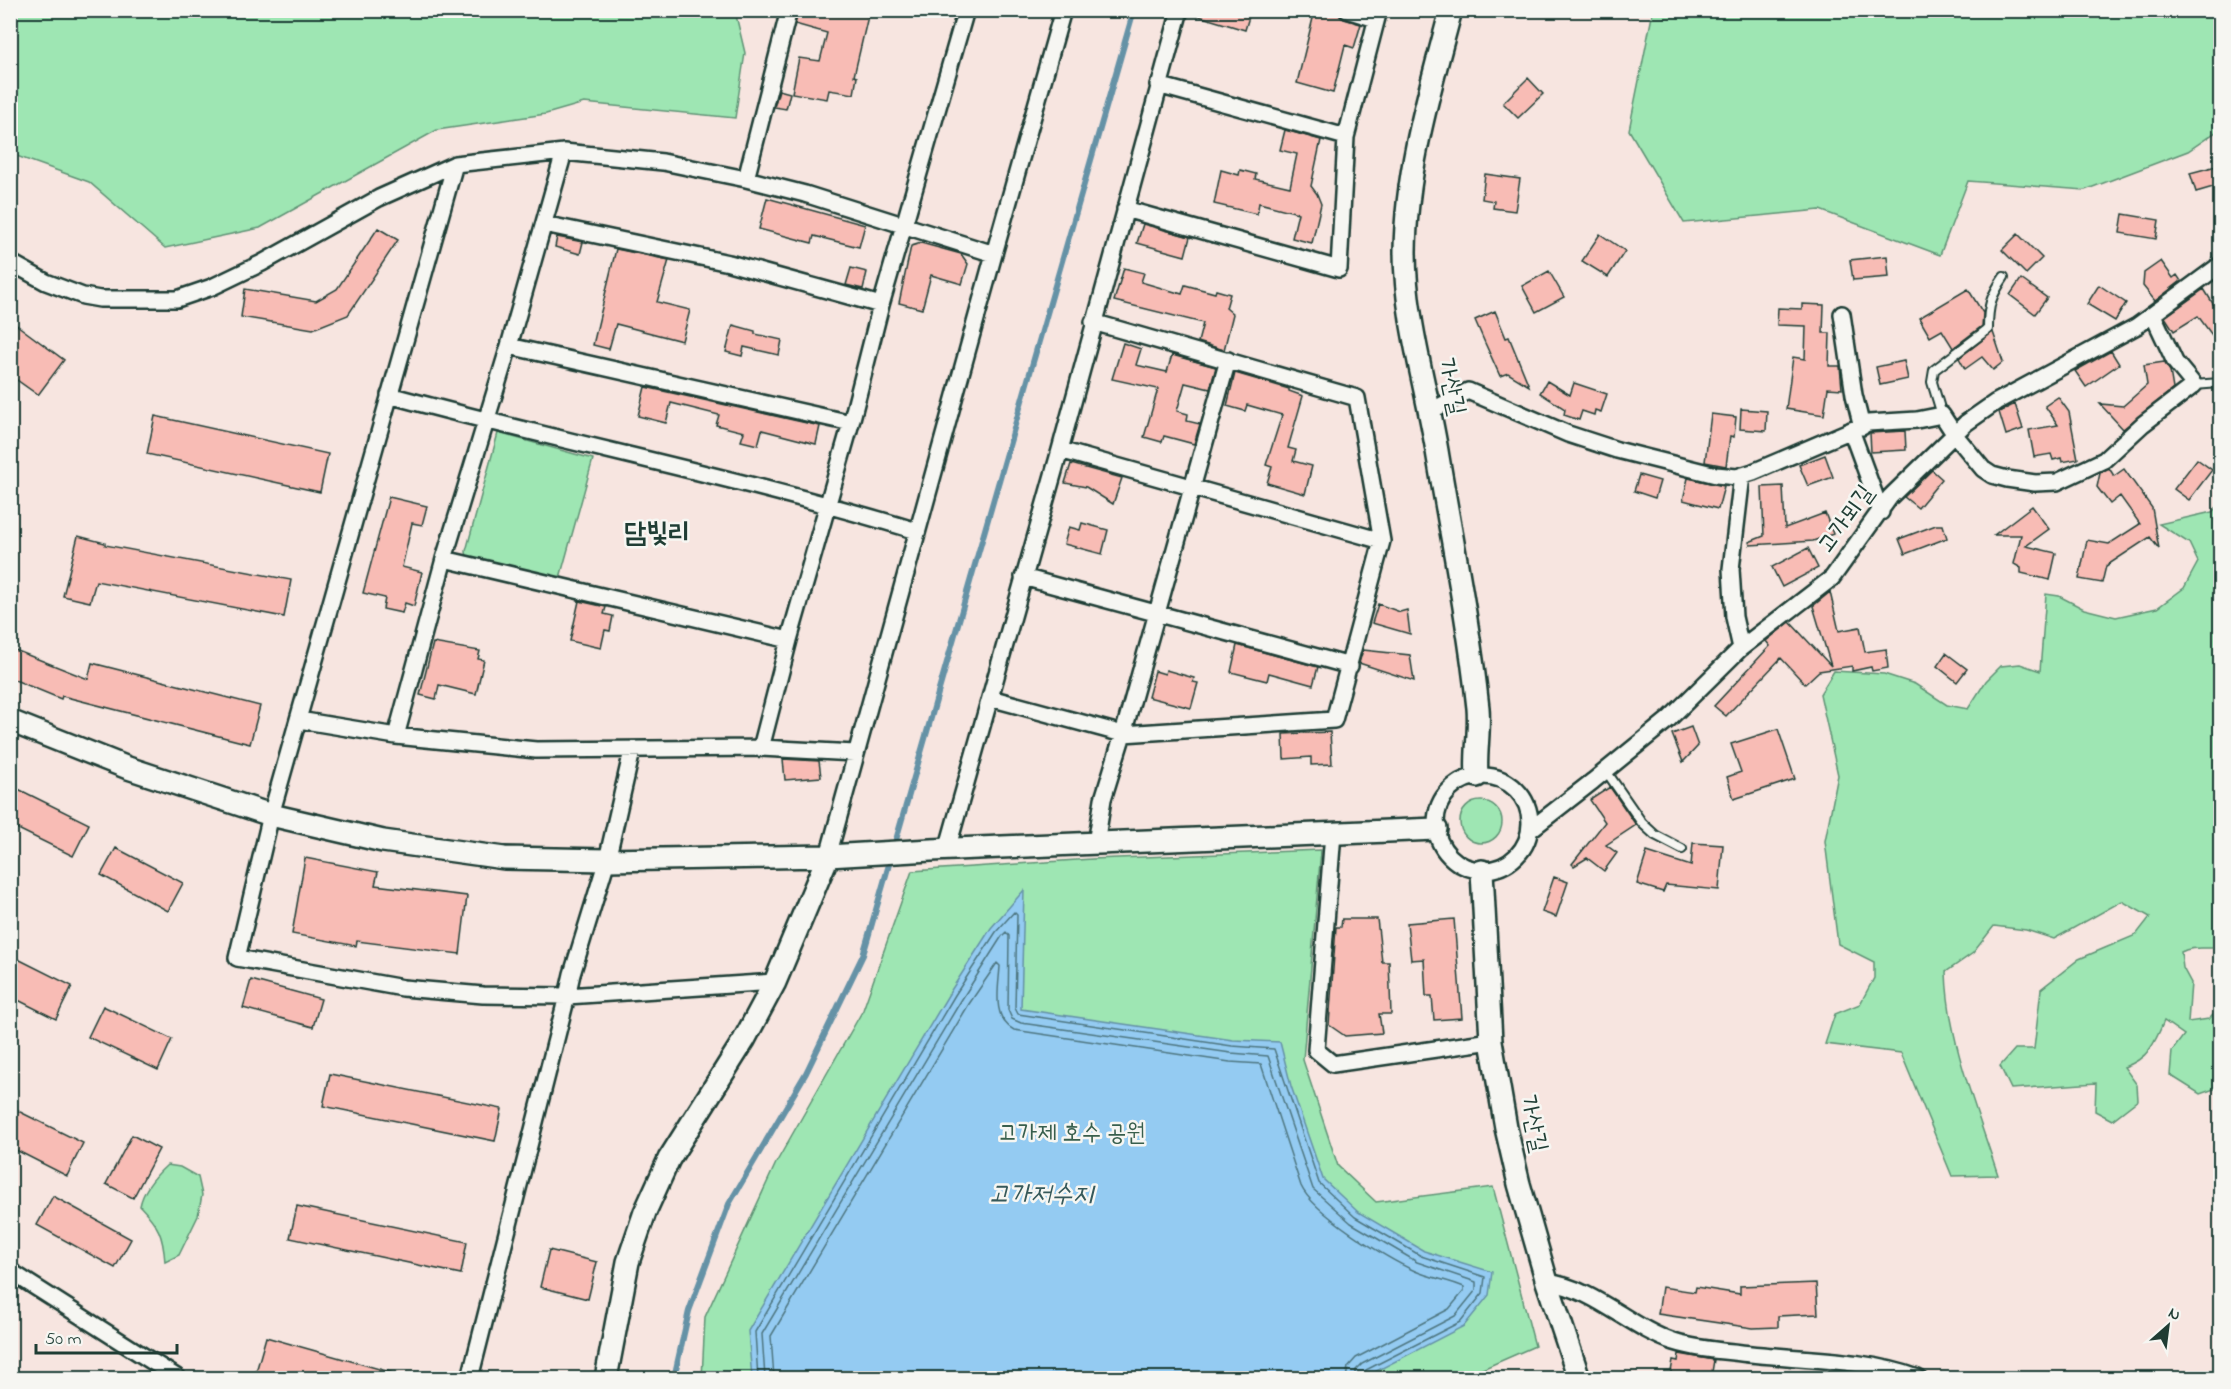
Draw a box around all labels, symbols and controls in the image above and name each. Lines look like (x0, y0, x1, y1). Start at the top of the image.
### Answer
street label: 가산길 (1427, 355, 1473, 419)
street label: 고가뫼길 (1810, 478, 1884, 562)
district label: 담빛리 (624, 515, 690, 554)
street label: 가산길 (1509, 1092, 1555, 1156)
park label: 고가제 호수 공원 (998, 1117, 1146, 1152)
water label: 고가저수지 (989, 1177, 1096, 1215)
north arrow (2138, 1296, 2198, 1356)
text: N (2164, 1301, 2185, 1328)
scale bar (36, 1317, 177, 1355)
text: 50 m (45, 1327, 82, 1353)

